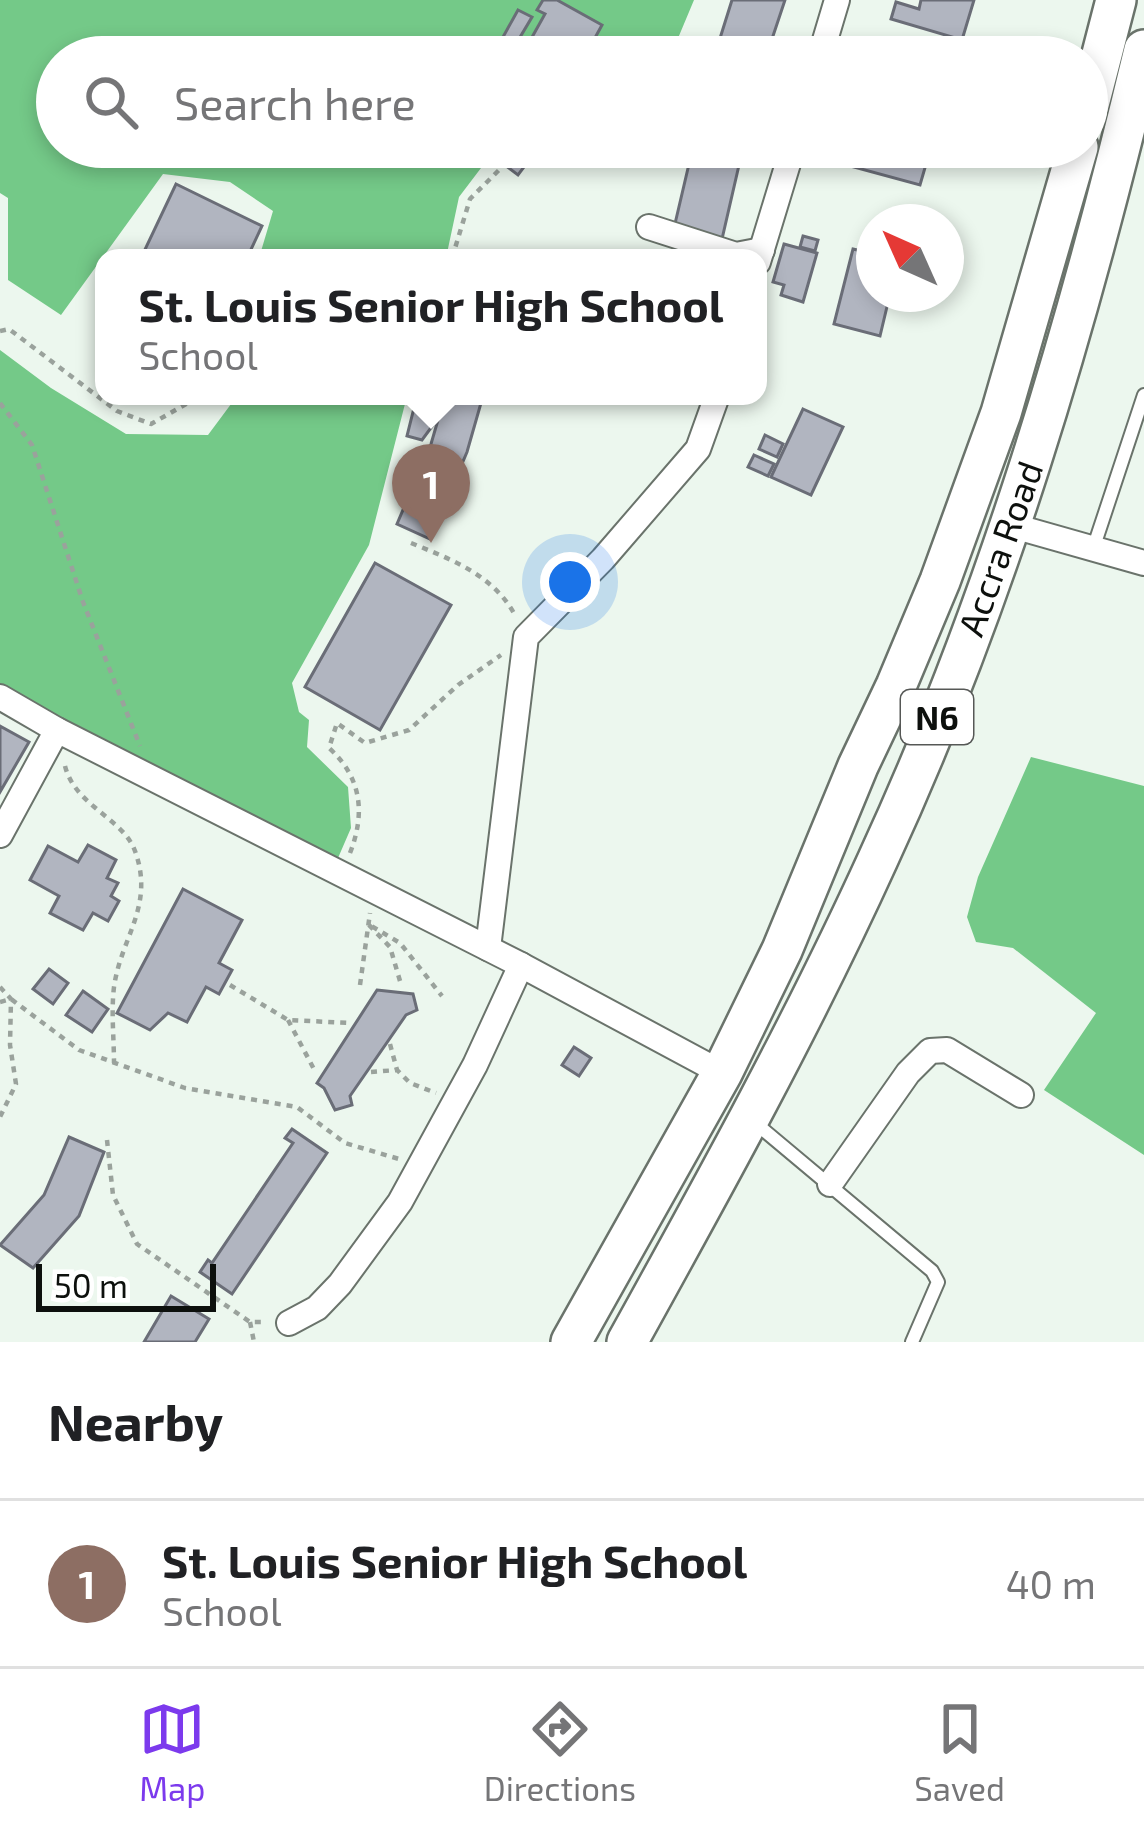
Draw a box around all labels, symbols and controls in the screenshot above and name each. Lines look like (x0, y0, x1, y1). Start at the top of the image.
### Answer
search box (36, 36, 1108, 168)
icon: search (78, 69, 144, 135)
text: Search here (174, 75, 416, 129)
north arrow (856, 204, 964, 312)
popup (95, 249, 767, 405)
text: St. Louis Senior High School (138, 277, 724, 331)
text: School (138, 331, 258, 378)
pin: 1 (392, 444, 470, 543)
street label: Accra Road (948, 455, 1050, 641)
your location (540, 552, 600, 612)
road number: N6 (901, 690, 973, 744)
scale bar (36, 1258, 216, 1311)
text: 50 m (54, 1265, 128, 1305)
text: Nearby (48, 1390, 223, 1451)
text: St. Louis Senior High School (162, 1533, 747, 1587)
text: 1 (79, 1560, 95, 1607)
text: 40 m (1006, 1560, 1096, 1607)
text: School (162, 1587, 282, 1634)
tab: Map (139, 1696, 205, 1808)
tab: Directions (484, 1696, 636, 1808)
tab: Saved (914, 1696, 1005, 1808)

